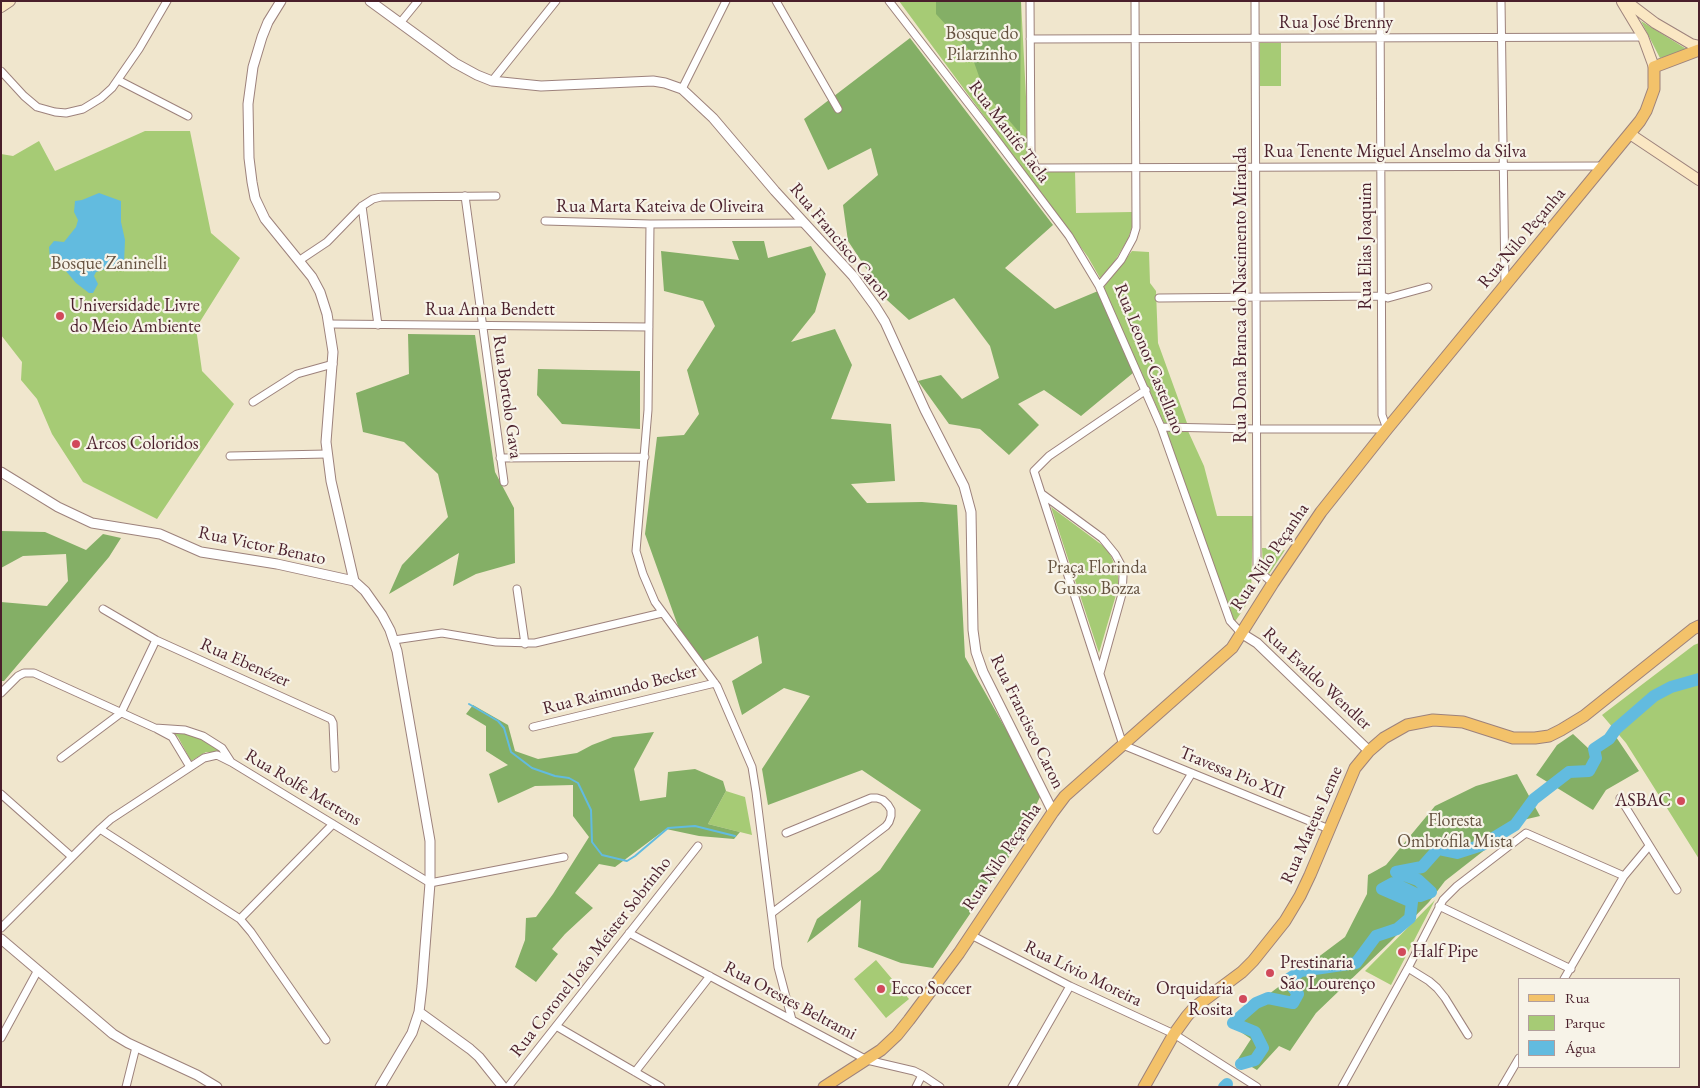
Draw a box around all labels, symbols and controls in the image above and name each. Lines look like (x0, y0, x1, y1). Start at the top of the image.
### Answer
street label: Rua José Brenny (1279, 12, 1393, 34)
park label: Bosque do Pilarzinho (946, 23, 1018, 66)
street label: Rua Manife Tacla (964, 77, 1054, 187)
street label: Rua Tenente Miguel Anselmo da Silva (1264, 141, 1526, 163)
street label: Rua Dona Branca do Nascimento Miranda (1230, 147, 1252, 443)
street label: Rua Francisco Caron (785, 179, 895, 305)
street label: Rua Elias Joaquim (1355, 182, 1377, 310)
street label: Rua Nilo Peçanha (1474, 183, 1570, 293)
street label: Rua Marta Kateiva de Oliveira (556, 196, 764, 218)
park label: Bosque Zaninelli (51, 253, 167, 275)
street label: Rua Leonor Castellano (1109, 281, 1189, 437)
place label: Universidade Livre do Meio Ambiente (70, 295, 201, 338)
street label: Rua Anna Bendett (425, 299, 555, 321)
marker: Universidade Livre do Meio Ambiente (54, 310, 66, 322)
street label: Rua Bortolo Gava (488, 334, 526, 460)
place label: Arcos Coloridos (86, 433, 199, 455)
marker: Arcos Coloridos (70, 438, 82, 450)
street label: Rua Nilo Peçanha (1226, 499, 1314, 615)
street label: Rua Victor Benato (196, 522, 328, 570)
park label: Praça Florinda Gusso Bozza (1047, 557, 1147, 600)
street label: Rua Evaldo Wendler (1258, 623, 1376, 735)
street label: Rua Ebenézer (197, 634, 293, 692)
street label: Rua Francisco Caron (985, 651, 1069, 793)
street label: Rua Raimundo Becker (541, 660, 699, 720)
street label: Travessa Pio XII (1176, 742, 1288, 804)
street label: Rua Rolfe Mertens (241, 745, 365, 831)
street label: Rua Mateus Leme (1276, 763, 1348, 887)
place label: ASBAC (1615, 790, 1671, 812)
marker: ASBAC (1675, 795, 1687, 807)
street label: Rua Nilo Peçanha (958, 799, 1046, 915)
park label: Floresta Ombrófila Mista (1397, 810, 1513, 852)
street label: Rua Coronel João Meister Sobrinho (506, 852, 676, 1062)
street label: Rua Lívio Moreira (1021, 936, 1145, 1012)
place label: Half Pipe (1412, 941, 1478, 963)
marker: Half Pipe (1396, 946, 1408, 958)
place label: Prestinaria São Lourenço (1280, 952, 1375, 994)
street label: Rua Orestes Beltrami (720, 957, 860, 1045)
marker: Prestinaria São Lourenço (1264, 967, 1276, 979)
place label: Ecco Soccer (891, 978, 971, 1000)
place label: Orquidaria Rosita (1156, 978, 1233, 1021)
legend (1518, 978, 1680, 1068)
marker: Ecco Soccer (875, 983, 887, 995)
text: Rua (1565, 988, 1590, 1007)
marker: Orquidaria Rosita (1237, 993, 1249, 1005)
text: Parque (1565, 1013, 1605, 1032)
text: Água (1565, 1038, 1596, 1057)

